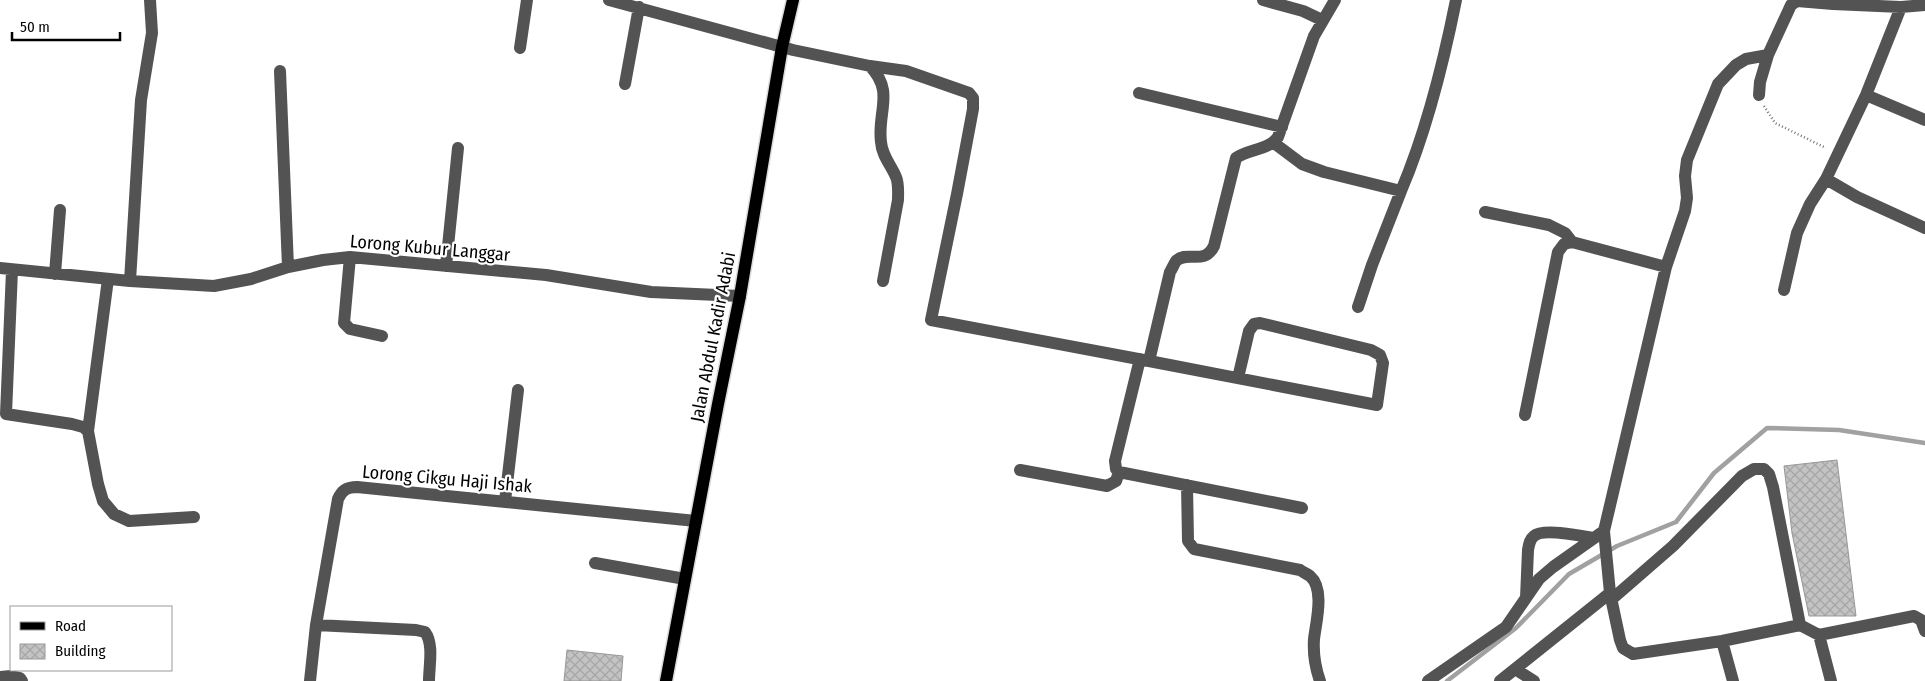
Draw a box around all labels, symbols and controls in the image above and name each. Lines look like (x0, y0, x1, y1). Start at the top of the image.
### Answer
scale bar (12, 10, 120, 42)
text: 50 m (20, 18, 50, 36)
street label: Lorong Kubur Langgar (349, 230, 512, 266)
street label: Jalan Abdul Kadir Adabi (686, 250, 740, 424)
street label: Lorong Cikgu Haji Ishak (361, 461, 533, 497)
legend (10, 606, 172, 671)
text: Road (55, 617, 86, 635)
text: Building (55, 642, 106, 660)

